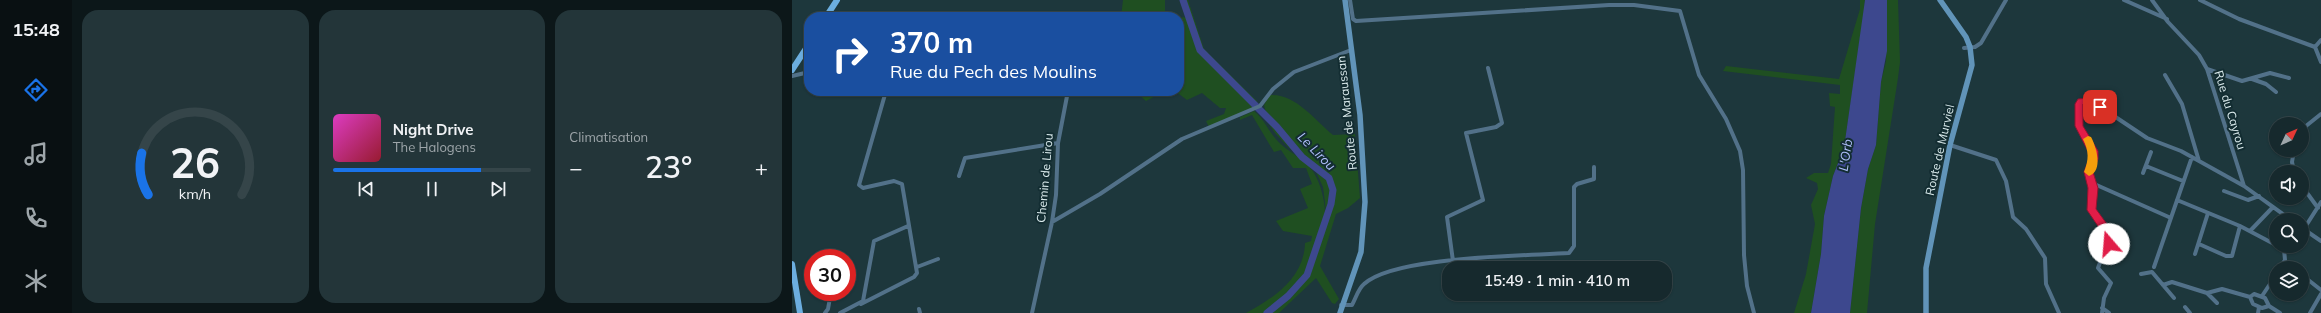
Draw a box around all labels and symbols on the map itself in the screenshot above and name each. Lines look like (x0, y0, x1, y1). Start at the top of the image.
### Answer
street label: Route de Maraussan (1333, 55, 1360, 171)
street label: Rue du Cayrou (2211, 69, 2250, 151)
pin (2083, 90, 2117, 124)
street label: Route de Murviel (1922, 103, 1957, 197)
north arrow (2269, 117, 2309, 157)
water label: Le Lirou (1295, 129, 1339, 173)
street label: Chemin de Lirou (1033, 133, 1056, 223)
water label: L'Orb (1835, 137, 1855, 172)
position arrow (2088, 223, 2130, 265)
speed limit sign: 30 (804, 249, 856, 301)

